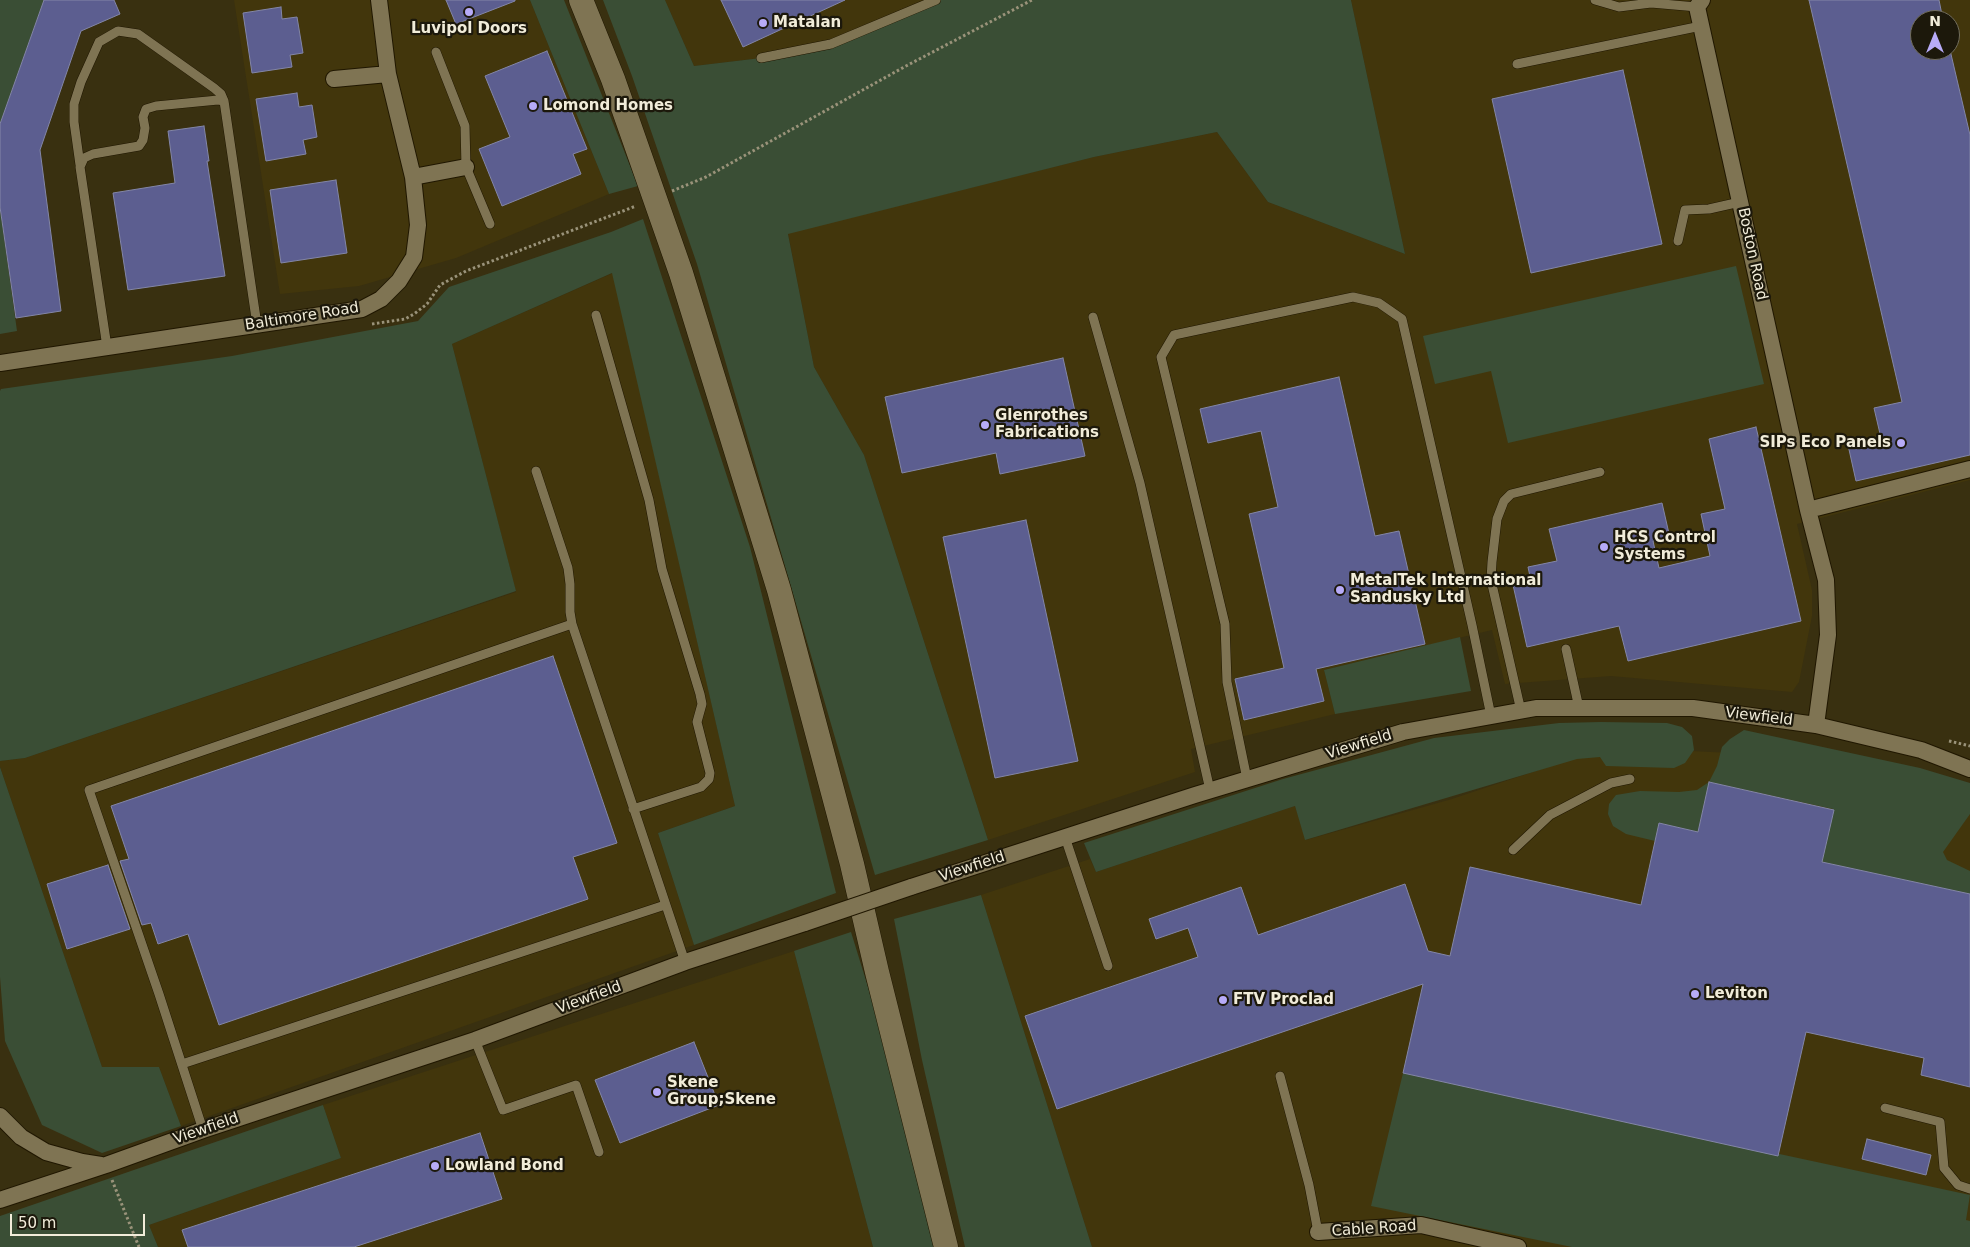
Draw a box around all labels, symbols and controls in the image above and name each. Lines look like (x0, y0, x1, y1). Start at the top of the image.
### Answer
marker: Luvipol Doors (463, 6, 475, 18)
north arrow (1910, 10, 1960, 60)
text: N (1929, 13, 1941, 29)
place label: Matalan (773, 14, 841, 32)
marker: Matalan (757, 17, 769, 29)
place label: Luvipol Doors (411, 20, 527, 38)
place label: Lomond Homes (543, 97, 673, 115)
marker: Lomond Homes (527, 100, 539, 112)
street label: Boston Road (1733, 206, 1771, 302)
street label: Baltimore Road (244, 299, 360, 335)
place label: Glenrothes Fabrications (995, 407, 1099, 442)
marker: Glenrothes Fabrications (979, 419, 991, 431)
place label: SIPs Eco Panels (1759, 434, 1891, 452)
marker: SIPs Eco Panels (1895, 437, 1907, 449)
place label: HCS Control Systems (1614, 529, 1716, 564)
marker: HCS Control Systems (1598, 541, 1610, 553)
place label: MetalTek International Sandusky Ltd (1350, 572, 1542, 607)
marker: MetalTek International Sandusky Ltd (1334, 584, 1346, 596)
street label: Viewfield (1724, 704, 1794, 730)
street label: Viewfield (1324, 726, 1394, 764)
street label: Viewfield (937, 848, 1007, 886)
street label: Viewfield (554, 978, 624, 1018)
place label: Leviton (1705, 985, 1768, 1003)
marker: Leviton (1689, 988, 1701, 1000)
place label: FTV Proclad (1233, 991, 1334, 1009)
marker: FTV Proclad (1217, 994, 1229, 1006)
place label: Skene Group;Skene (667, 1074, 776, 1109)
marker: Skene Group;Skene (651, 1086, 663, 1098)
street label: Viewfield (171, 1109, 241, 1149)
place label: Lowland Bond (445, 1157, 564, 1175)
marker: Lowland Bond (429, 1160, 441, 1172)
scale bar (12, 1204, 148, 1236)
text: 50 m (18, 1214, 56, 1232)
street label: Cable Road (1331, 1217, 1417, 1241)

